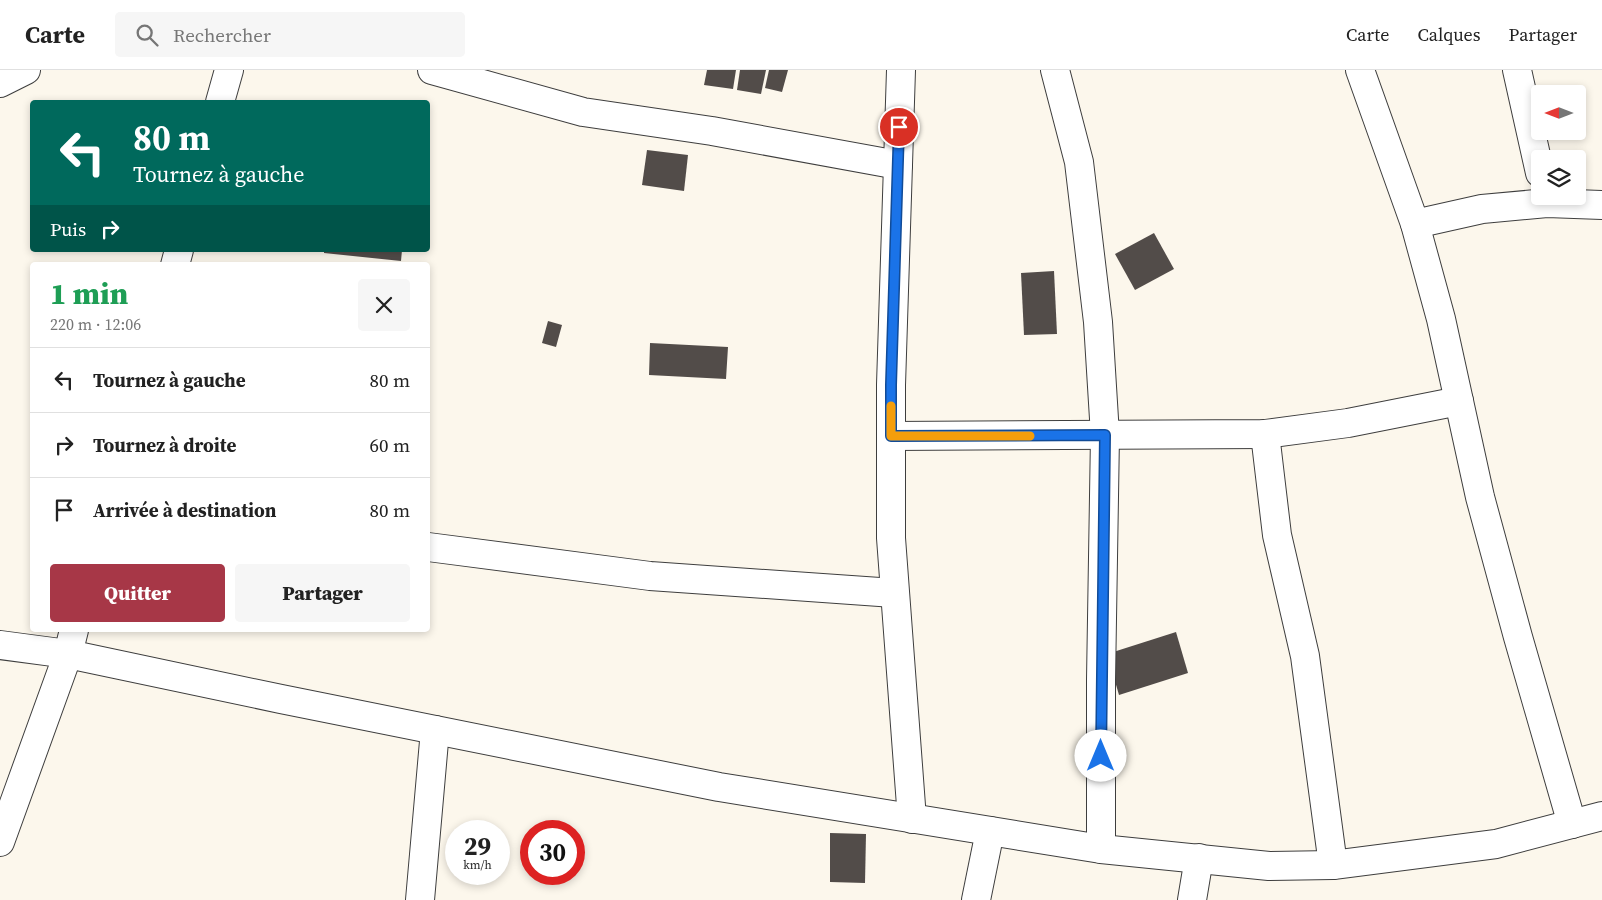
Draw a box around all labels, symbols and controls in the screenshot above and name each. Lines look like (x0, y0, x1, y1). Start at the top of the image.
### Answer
search box (115, 12, 465, 57)
text: Carte (25, 18, 85, 51)
icon: search (133, 21, 161, 49)
text: Rechercher (173, 22, 271, 48)
text: Carte (1346, 22, 1389, 47)
text: Calques (1417, 22, 1481, 47)
text: Partager (1509, 22, 1577, 47)
north arrow (1531, 85, 1586, 140)
map controls (1531, 85, 1586, 205)
pin (878, 106, 920, 148)
icon: arrive (885, 113, 913, 141)
text: 80 m (133, 114, 210, 162)
icon: left (50, 120, 115, 185)
button: layers (1531, 150, 1586, 205)
text: Tournez à gauche (133, 159, 304, 189)
icon: right (96, 215, 124, 243)
text: Puis (50, 216, 86, 242)
text: 1 min (50, 273, 128, 314)
button: close (358, 279, 410, 331)
text: 220 m · 12:06 (50, 313, 141, 335)
icon: left (50, 366, 78, 394)
text: Tournez à gauche (93, 367, 246, 393)
text: 80 m (369, 367, 410, 393)
icon: right (50, 431, 78, 459)
text: Tournez à droite (93, 432, 236, 458)
text: 60 m (369, 432, 410, 458)
icon: arrive (50, 496, 78, 524)
text: Arrivée à destination (93, 497, 276, 523)
text: 80 m (369, 497, 410, 523)
button: Quitter (50, 564, 225, 622)
button: Partager (235, 564, 410, 622)
position arrow (1074, 729, 1126, 781)
speed limit sign: 30 (520, 820, 585, 885)
text: 29 (464, 829, 491, 863)
text: km/h (463, 857, 492, 873)

